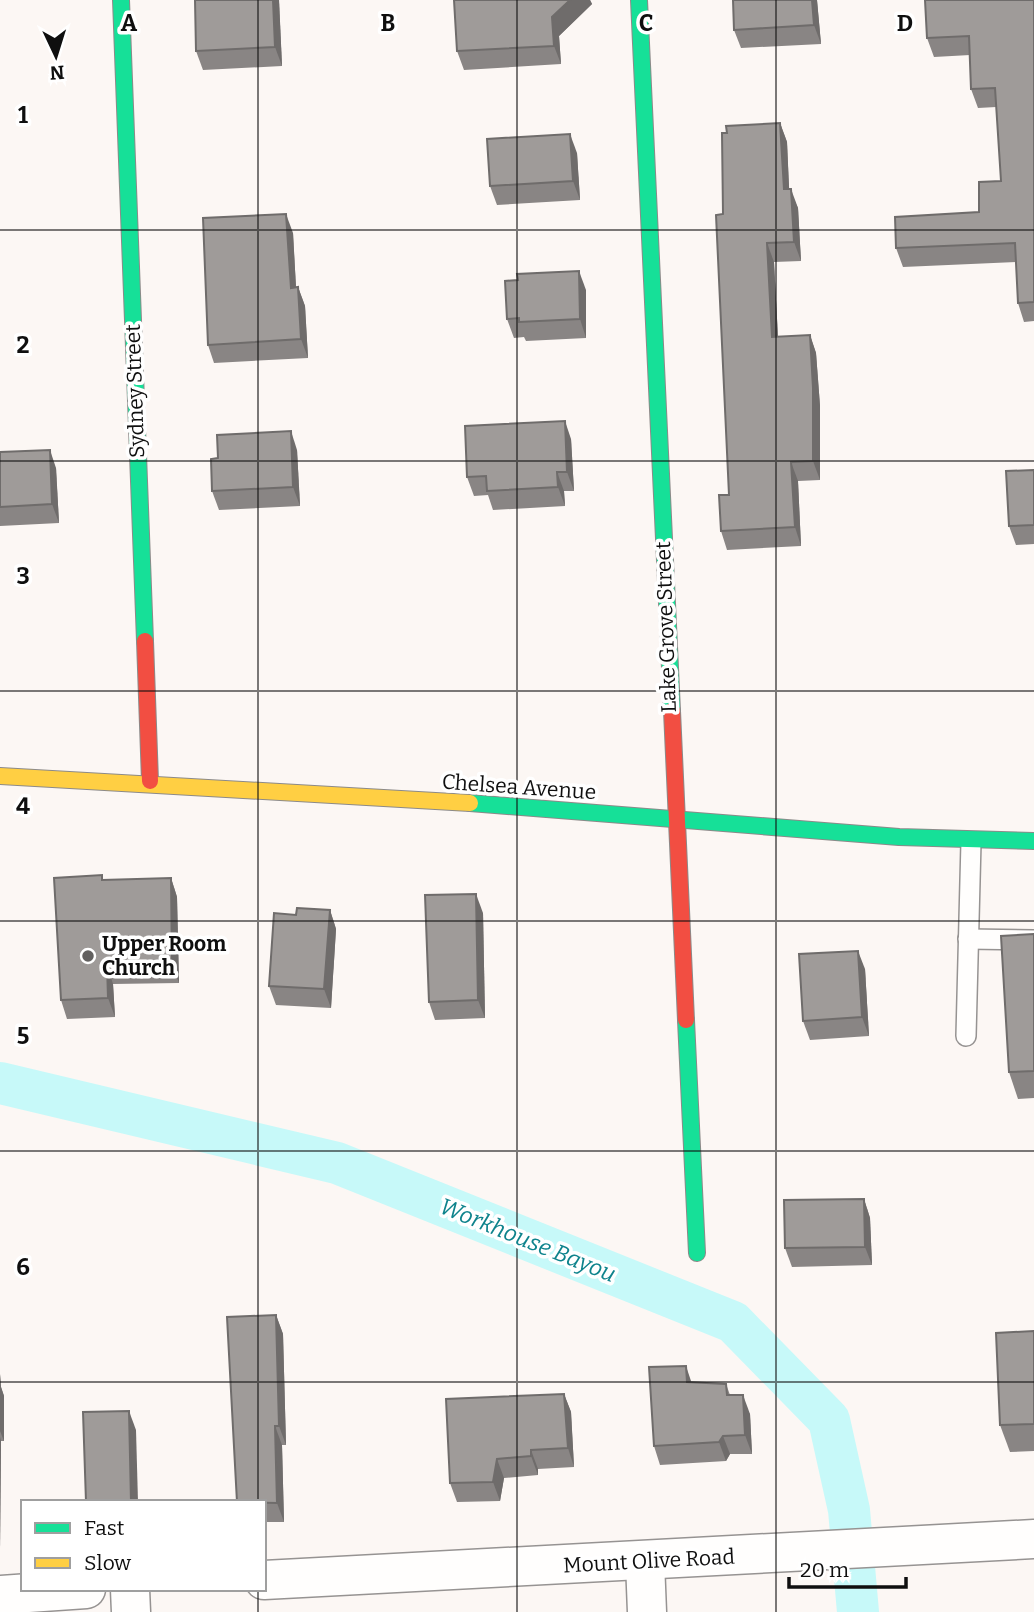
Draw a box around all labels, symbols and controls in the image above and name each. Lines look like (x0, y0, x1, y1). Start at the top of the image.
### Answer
text: A (121, 9, 138, 37)
text: B (381, 9, 395, 37)
text: C (639, 9, 653, 37)
text: D (897, 9, 913, 37)
north arrow (21, 21, 91, 91)
text: N (49, 60, 65, 84)
text: 1 (18, 101, 28, 129)
street label: Sydney Street (120, 323, 150, 458)
text: 2 (17, 331, 30, 359)
street label: Lake Grove Street (650, 541, 682, 713)
text: 3 (16, 562, 30, 590)
street label: Chelsea Avenue (441, 769, 597, 805)
text: 4 (16, 792, 30, 820)
place label: Upper Room Church (102, 931, 226, 981)
marker: Upper Room Church (80, 948, 96, 964)
text: 5 (17, 1022, 29, 1050)
water label: Workhouse Bayou (436, 1192, 620, 1288)
text: 6 (16, 1253, 30, 1281)
legend (21, 1500, 266, 1591)
text: Fast (84, 1515, 125, 1541)
street label: Mount Olive Road (563, 1544, 735, 1578)
scale bar (789, 1546, 906, 1590)
text: Slow (84, 1550, 131, 1576)
text: 20 m (800, 1557, 849, 1583)

